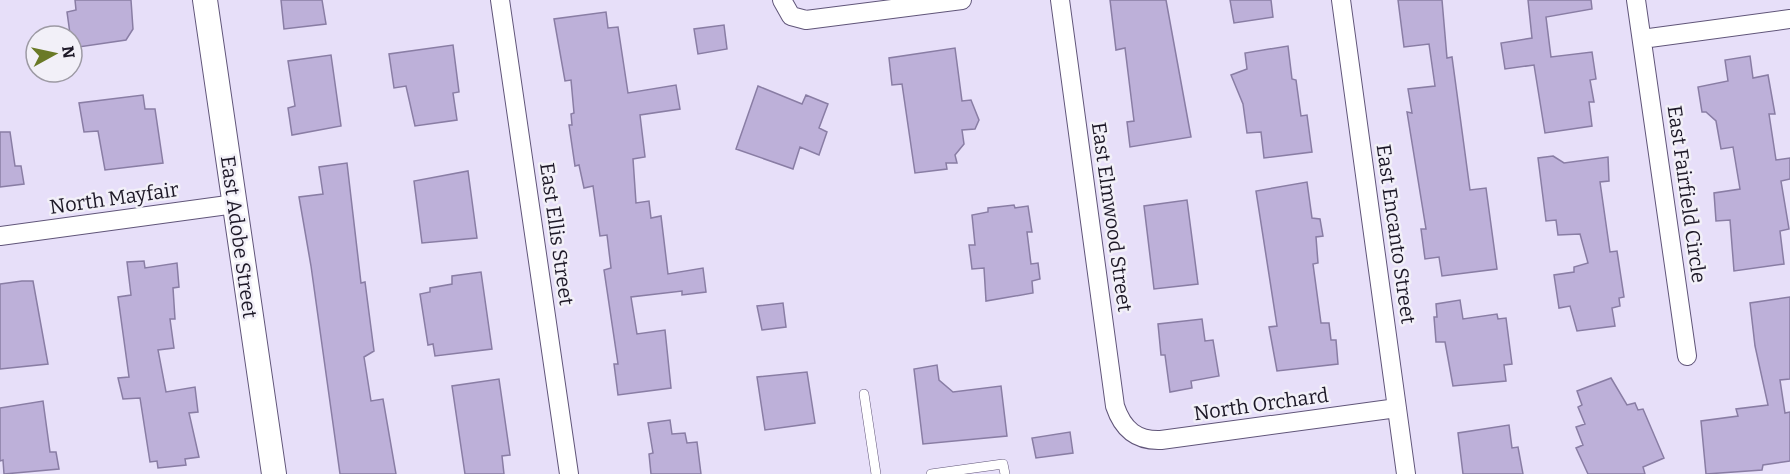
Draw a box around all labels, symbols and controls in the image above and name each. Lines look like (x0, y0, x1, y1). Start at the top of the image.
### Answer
north arrow (24, 24, 84, 84)
text: N (58, 45, 79, 59)
street label: East Fairfield Circle (1663, 104, 1711, 284)
street label: East Elmwood Street (1087, 121, 1137, 313)
street label: East Encanto Street (1372, 143, 1420, 325)
street label: East Adobe Street (216, 154, 262, 320)
street label: East Ellis Street (535, 161, 579, 307)
street label: North Mayfair (48, 177, 180, 219)
street label: North Orchard (1192, 383, 1330, 425)

